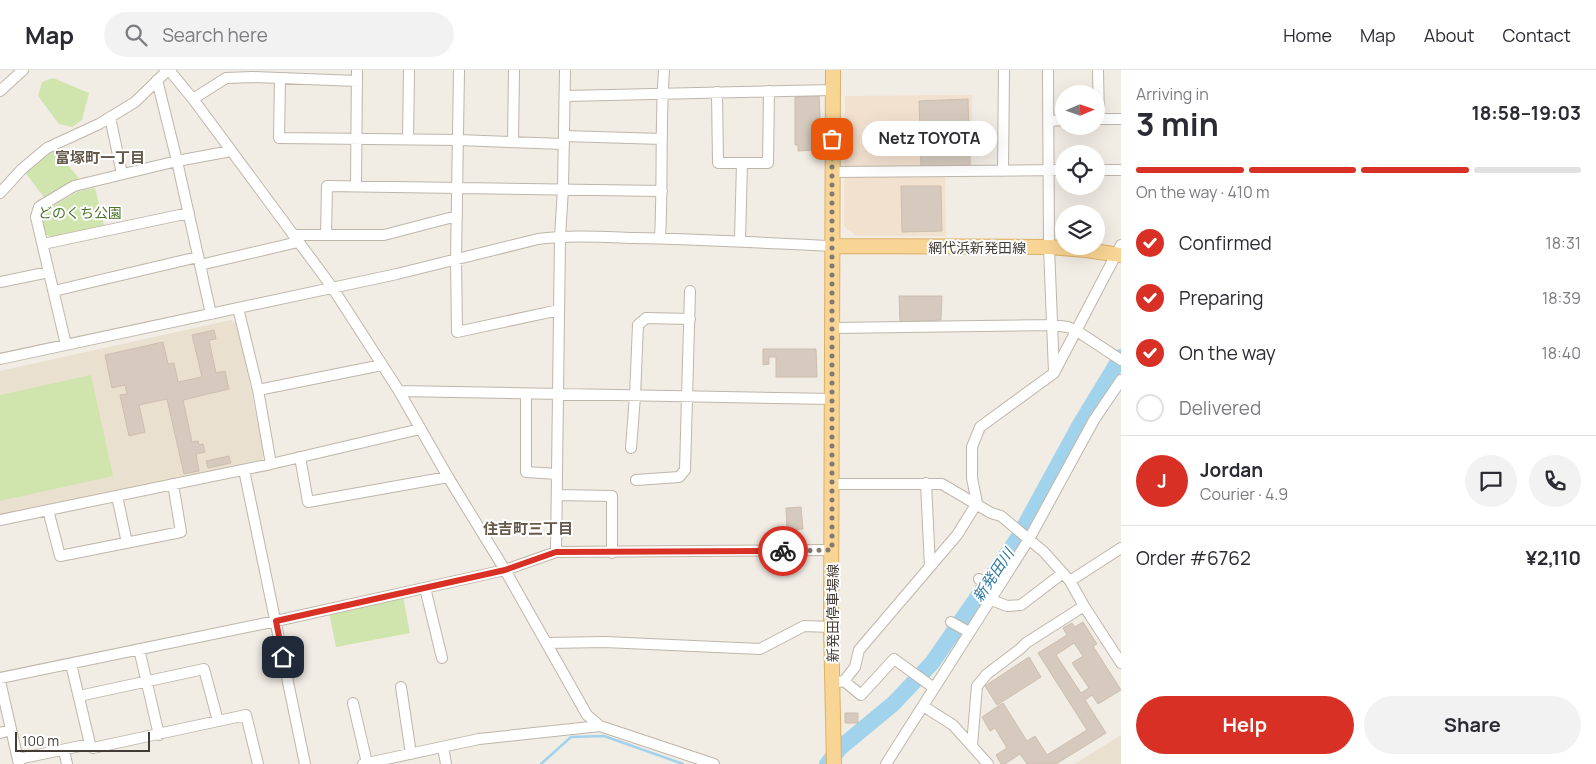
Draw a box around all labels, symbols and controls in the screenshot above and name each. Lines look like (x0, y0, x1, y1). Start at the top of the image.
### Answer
search box (104, 12, 454, 57)
text: Map (25, 18, 74, 51)
icon: search (122, 21, 150, 49)
text: Search here (162, 22, 268, 48)
text: Home (1283, 23, 1332, 47)
text: Map (1360, 23, 1396, 47)
text: About (1424, 23, 1474, 47)
text: Contact (1502, 23, 1571, 47)
text: Arriving in (1136, 83, 1209, 105)
north arrow (1055, 85, 1105, 135)
map controls (1055, 85, 1105, 255)
text: 18:58–19:03 (1471, 100, 1581, 126)
text: 3 min (1136, 102, 1219, 146)
pin (811, 118, 853, 160)
callout: Netz TOYOTA (862, 122, 997, 156)
icon: bag (818, 125, 846, 153)
text: Netz TOYOTA (879, 127, 980, 149)
button: locate (1055, 145, 1105, 195)
district label: 富塚町一丁目 (55, 147, 145, 168)
text: On the way · 410 m (1136, 181, 1270, 203)
park label: どのくち公園 (38, 203, 122, 222)
button: layers (1055, 205, 1105, 255)
icon: check (1136, 229, 1164, 257)
text: Confirmed (1179, 230, 1272, 256)
text: 18:31 (1546, 232, 1581, 254)
street label: 網代浜新発田線 (928, 238, 1026, 257)
icon: check (1136, 284, 1164, 312)
text: Preparing (1179, 285, 1264, 311)
text: 18:39 (1542, 287, 1581, 309)
icon: check (1136, 339, 1164, 367)
text: On the way (1179, 340, 1276, 366)
text: 18:40 (1541, 342, 1581, 364)
text: Delivered (1179, 395, 1261, 421)
button: chat (1465, 455, 1517, 507)
button: phone (1529, 455, 1581, 507)
text: Jordan (1200, 457, 1263, 483)
text: J (1157, 468, 1167, 494)
text: Courier · 4.9 (1200, 483, 1288, 505)
district label: 住吉町三丁目 (483, 518, 573, 539)
courier (758, 526, 808, 576)
icon: bike (769, 537, 797, 565)
water label: 新発田川 (968, 543, 1020, 606)
text: Order #6762 (1136, 545, 1251, 571)
text: ¥2,110 (1525, 545, 1581, 571)
street label: 新発田停車場線 (823, 564, 842, 662)
pin (262, 636, 304, 678)
icon: home (269, 643, 297, 671)
button: Help (1136, 696, 1354, 754)
button: Share (1364, 696, 1581, 754)
scale bar (15, 729, 150, 752)
text: 100 m (22, 731, 59, 750)

